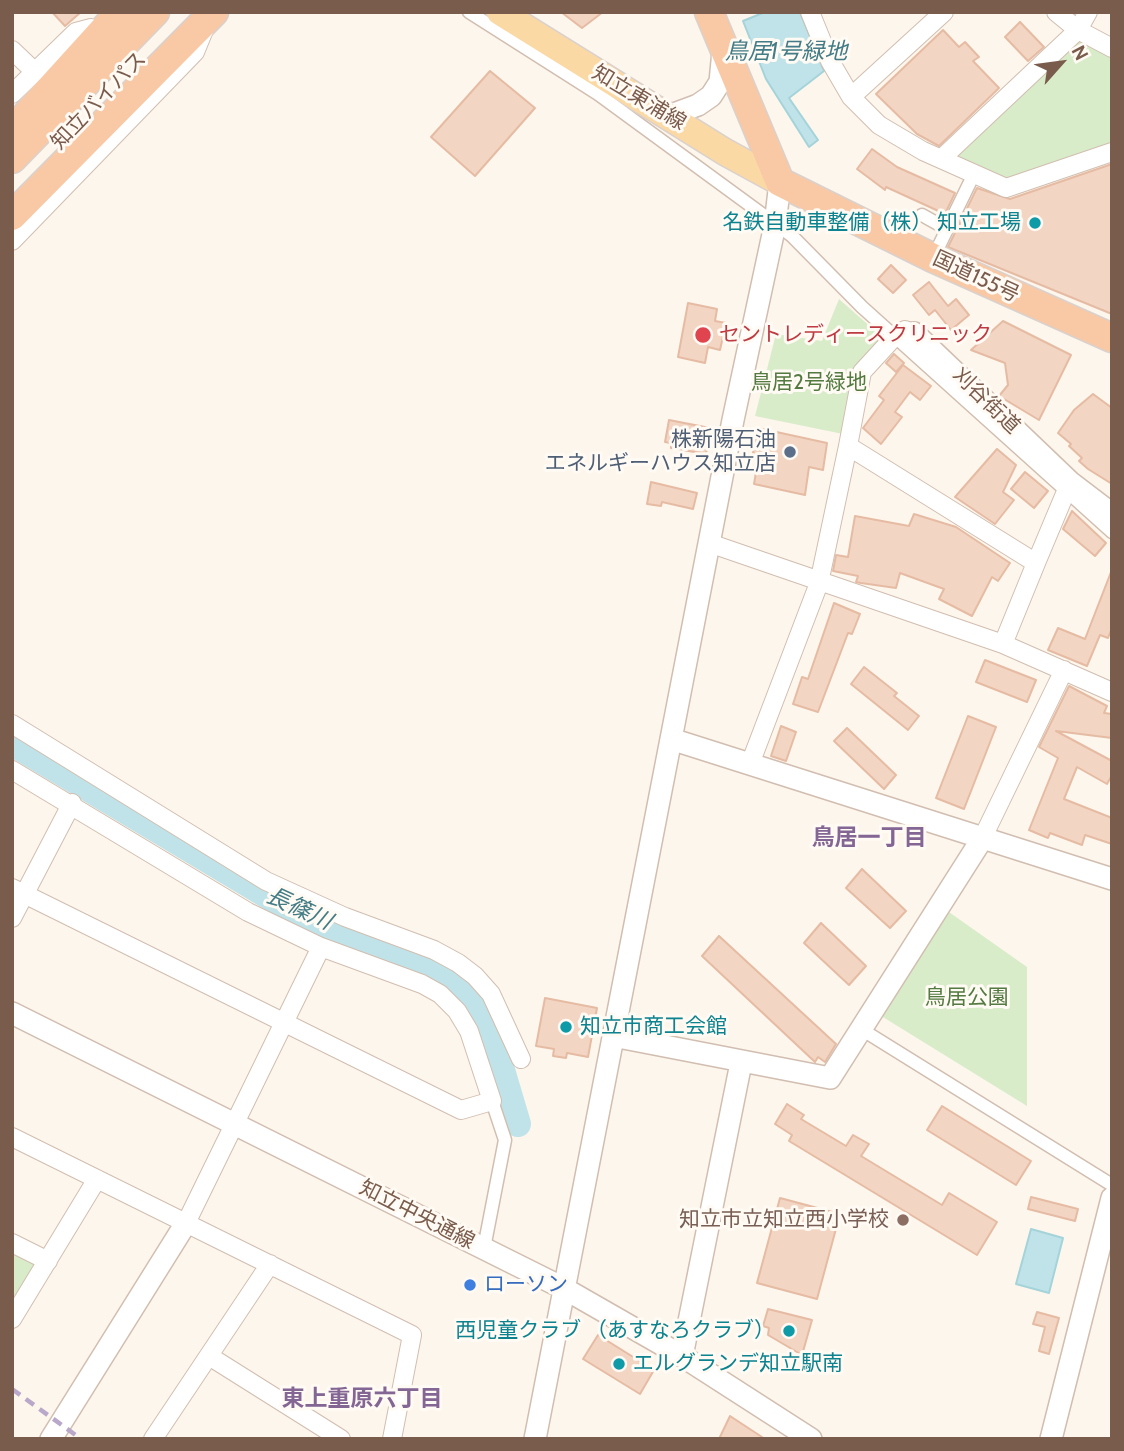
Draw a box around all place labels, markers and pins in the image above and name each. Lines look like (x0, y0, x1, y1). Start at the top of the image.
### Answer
place label: 名鉄自動車整備（株） 知立工場 (722, 210, 1021, 236)
marker: 名鉄自動車整備（株） 知立工場 (1027, 215, 1043, 231)
place label: セントレディースクリニック (719, 322, 992, 348)
marker: セントレディースクリニック (693, 325, 713, 345)
place label: 株新陽石油 エネルギーハウス知立店 (545, 427, 776, 477)
marker: 株新陽石油 エネルギーハウス知立店 (782, 444, 798, 460)
place label: 知立市商工会館 (580, 1014, 727, 1040)
marker: 知立市商工会館 (558, 1019, 574, 1035)
place label: 知立市立知立西小学校 (679, 1207, 889, 1233)
marker: 知立市立知立西小学校 (895, 1212, 911, 1228)
place label: ローソン (484, 1272, 568, 1298)
marker: ローソン (462, 1277, 478, 1293)
place label: 西児童クラブ （あすなろクラブ） (455, 1318, 775, 1344)
marker: 西児童クラブ （あすなろクラブ） (781, 1323, 797, 1339)
place label: エルグランデ知立駅南 (633, 1351, 843, 1377)
marker: エルグランデ知立駅南 (611, 1356, 627, 1372)

